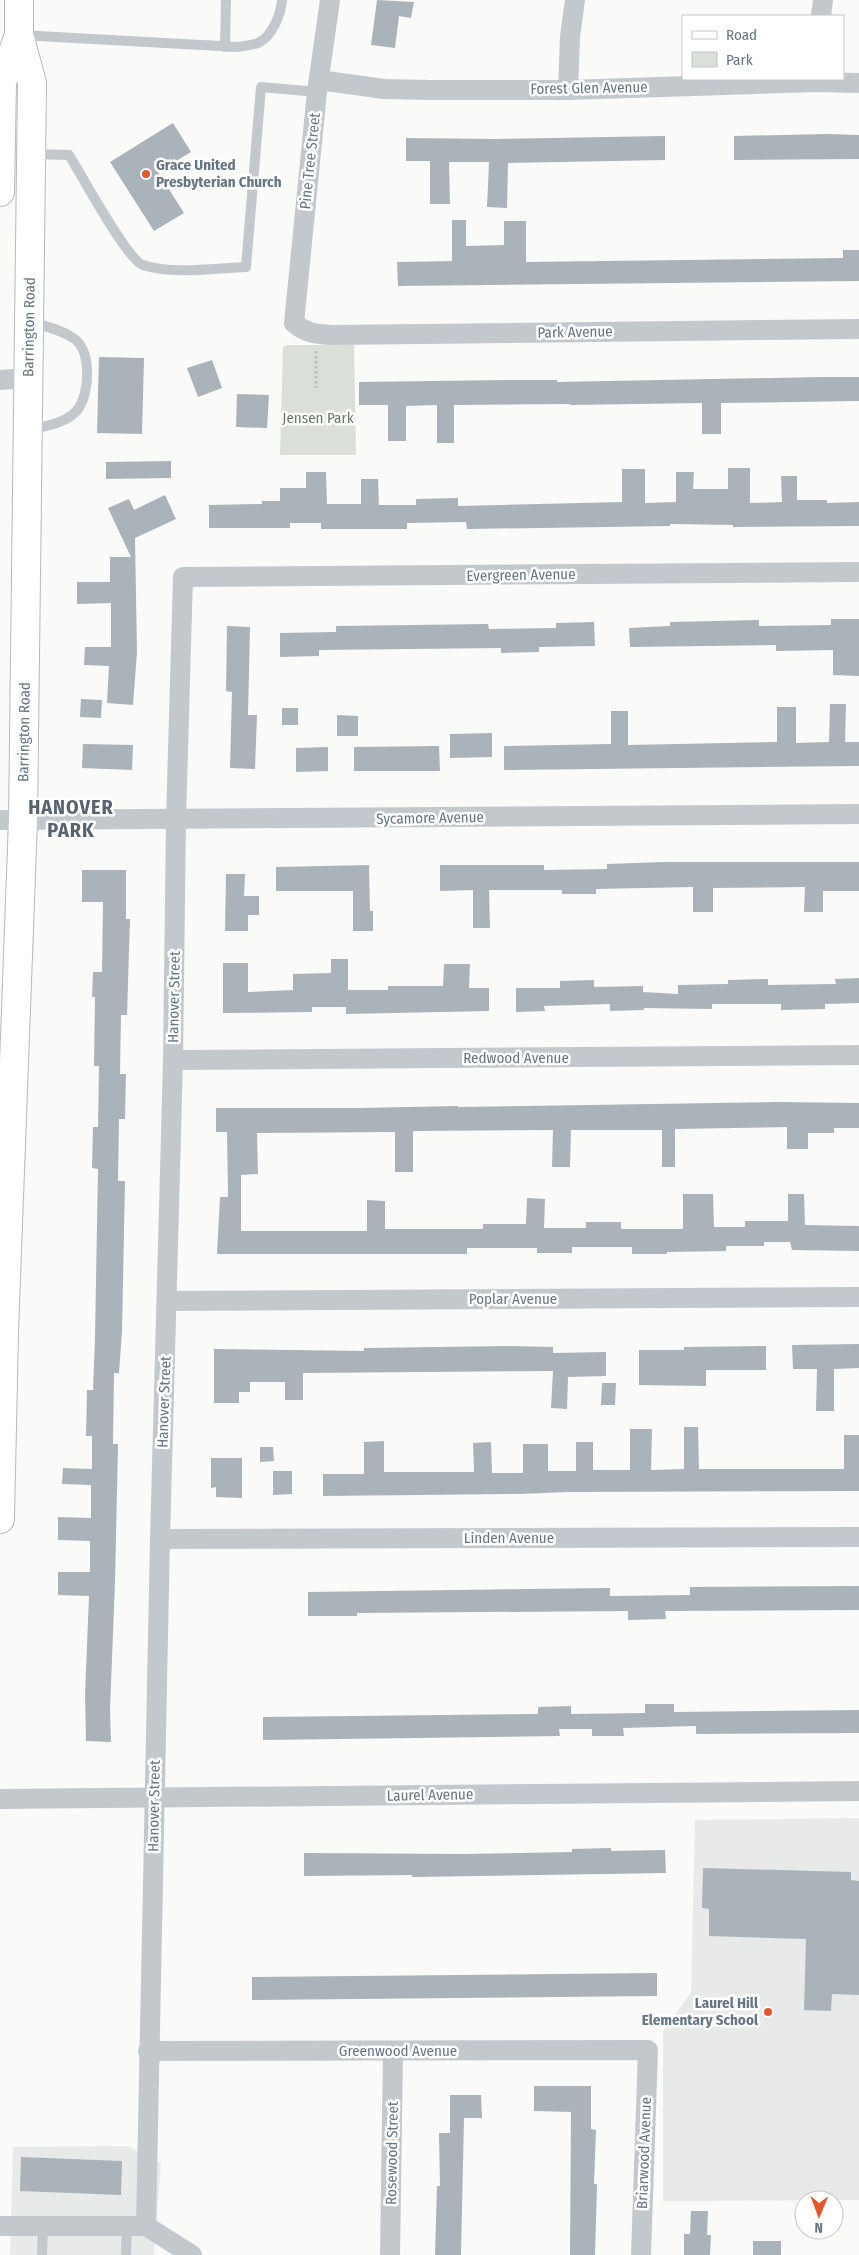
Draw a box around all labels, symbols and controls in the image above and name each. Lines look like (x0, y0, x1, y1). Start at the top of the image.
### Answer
legend (682, 15, 844, 80)
text: Road (726, 26, 757, 44)
text: Park (726, 51, 753, 69)
street label: Forest Glen Avenue (530, 78, 648, 98)
street label: Pine Tree Street (296, 112, 324, 210)
place label: Grace United Presbyterian Church (156, 156, 282, 191)
marker: Grace United Presbyterian Church (140, 168, 152, 180)
street label: Barrington Road (19, 277, 39, 377)
street label: Park Avenue (537, 322, 613, 342)
park label: Jensen Park (282, 409, 354, 427)
street label: Evergreen Avenue (466, 565, 576, 585)
street label: Barrington Road (14, 682, 34, 782)
district label: HANOVER PARK (28, 795, 114, 842)
street label: Sycamore Avenue (376, 808, 484, 828)
street label: Hanover Street (164, 951, 184, 1043)
street label: Redwood Avenue (463, 1049, 569, 1067)
street label: Poplar Avenue (469, 1290, 557, 1308)
street label: Hanover Street (153, 1356, 175, 1448)
street label: Linden Avenue (464, 1529, 554, 1547)
street label: Hanover Street (144, 1760, 164, 1852)
street label: Laurel Avenue (387, 1785, 473, 1805)
place label: Laurel Hill Elementary School (642, 1994, 759, 2029)
marker: Laurel Hill Elementary School (762, 2006, 774, 2018)
street label: Greenwood Avenue (339, 2042, 457, 2060)
street label: Briarwood Avenue (633, 2097, 655, 2209)
street label: Rosewood Street (382, 2101, 402, 2205)
north arrow (794, 2190, 844, 2240)
text: N (814, 2219, 823, 2236)

